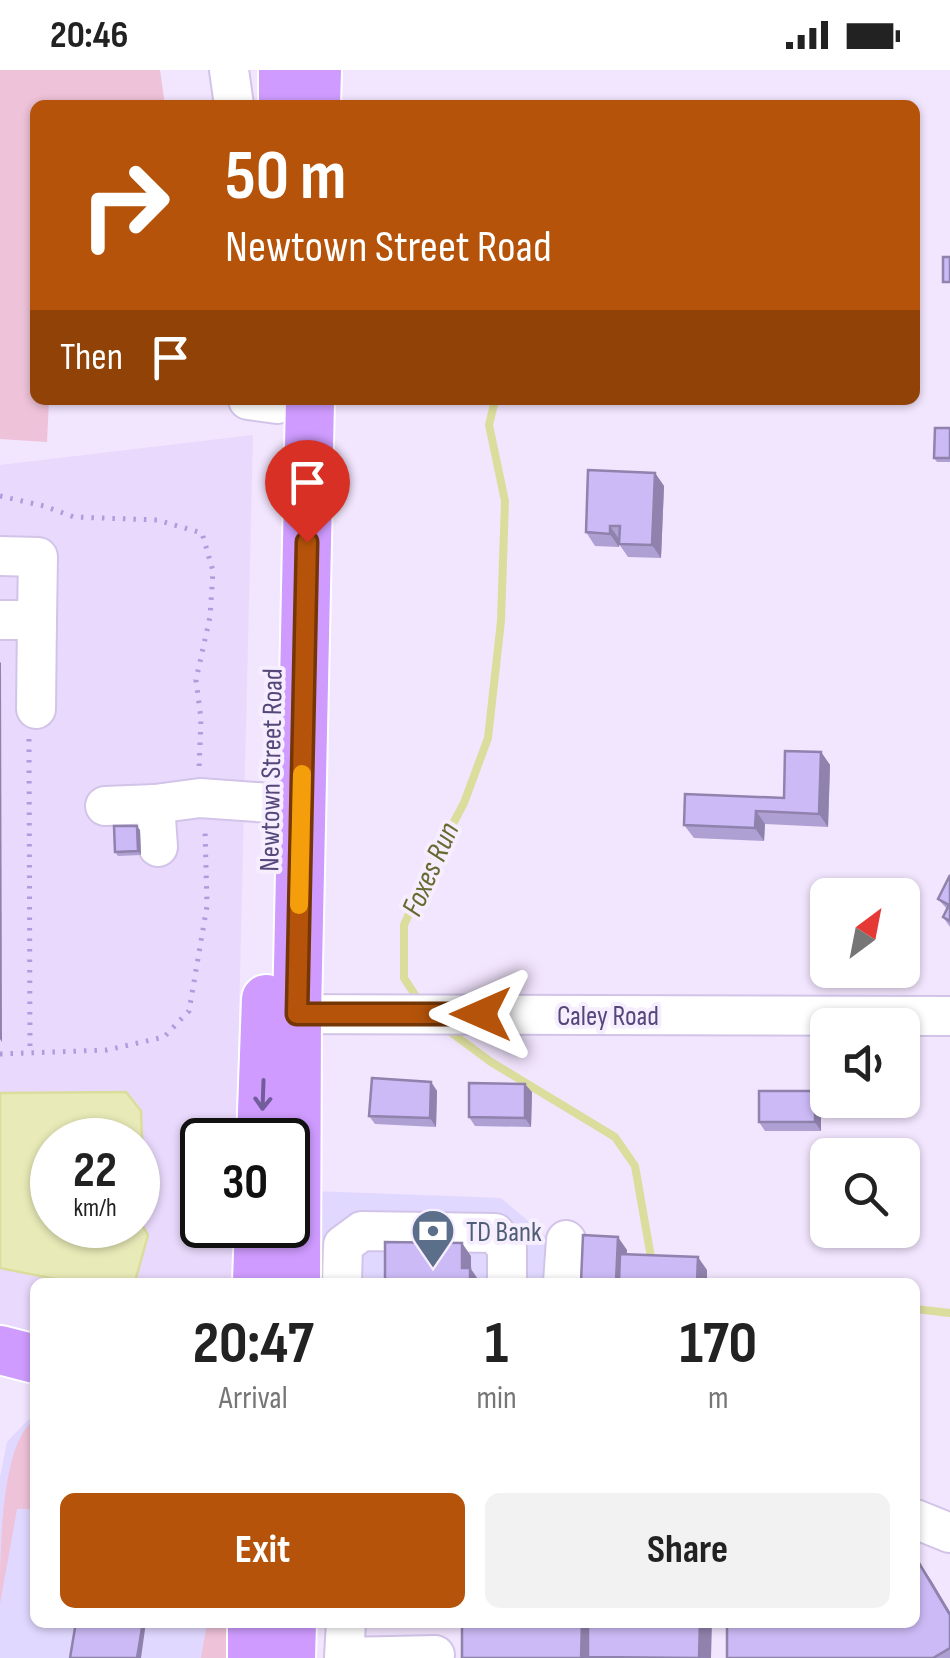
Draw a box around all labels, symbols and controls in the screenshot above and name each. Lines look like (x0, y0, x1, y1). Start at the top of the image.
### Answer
text: 20:46 (50, 13, 128, 58)
text: 50 m (225, 135, 346, 219)
icon: right (60, 140, 190, 270)
text: Newtown Street Road (225, 220, 552, 275)
icon: arrive (143, 330, 198, 385)
text: Then (60, 335, 123, 380)
pin (265, 440, 350, 543)
icon: arrive (280, 455, 335, 510)
street label: Newtown Street Road (253, 668, 290, 872)
water label: Foxes Run (394, 817, 467, 922)
north arrow (810, 878, 920, 988)
map controls (810, 878, 920, 1248)
position arrow (429, 962, 533, 1066)
street label: Caley Road (557, 1000, 659, 1033)
button: sound (810, 1008, 920, 1118)
one-way arrow (253, 1079, 272, 1111)
speed limit sign: 30 (180, 1118, 310, 1248)
button: search (810, 1138, 920, 1248)
text: 22 (73, 1141, 117, 1201)
text: km/h (73, 1193, 117, 1224)
bank icon: TD Bank (410, 1208, 456, 1269)
place label: TD Bank (466, 1216, 542, 1249)
text: 20:47 (193, 1308, 314, 1380)
text: 1 (485, 1308, 508, 1380)
text: 170 (680, 1308, 757, 1380)
text: Arrival (219, 1379, 288, 1418)
text: min (476, 1379, 517, 1418)
text: m (708, 1379, 729, 1418)
button: Exit (60, 1493, 465, 1608)
button: Share (485, 1493, 890, 1608)

